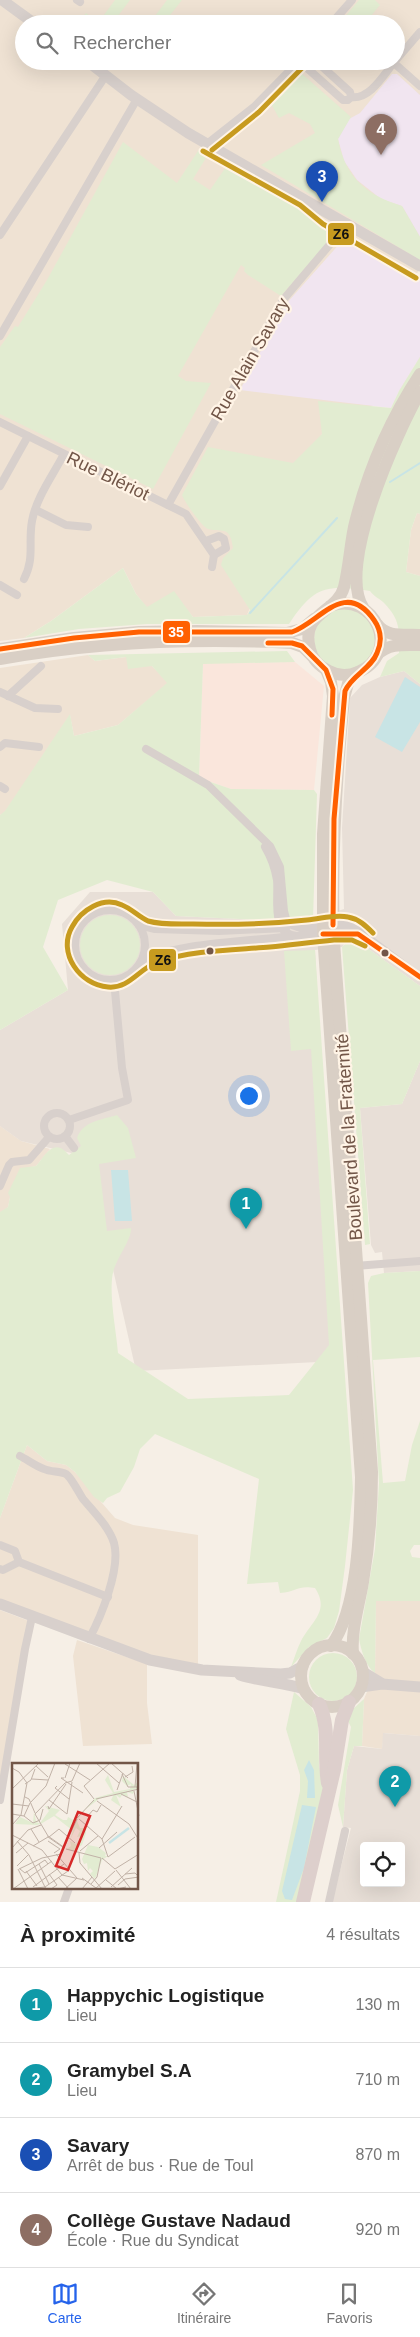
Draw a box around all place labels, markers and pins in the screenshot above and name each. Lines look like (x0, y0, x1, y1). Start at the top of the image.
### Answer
pin: 4 (365, 114, 397, 155)
pin: 3 (306, 161, 338, 202)
unlabelled marker (205, 946, 215, 956)
unlabelled marker (380, 948, 390, 958)
pin: 1 (230, 1188, 262, 1229)
pin: 2 (379, 1766, 411, 1807)

